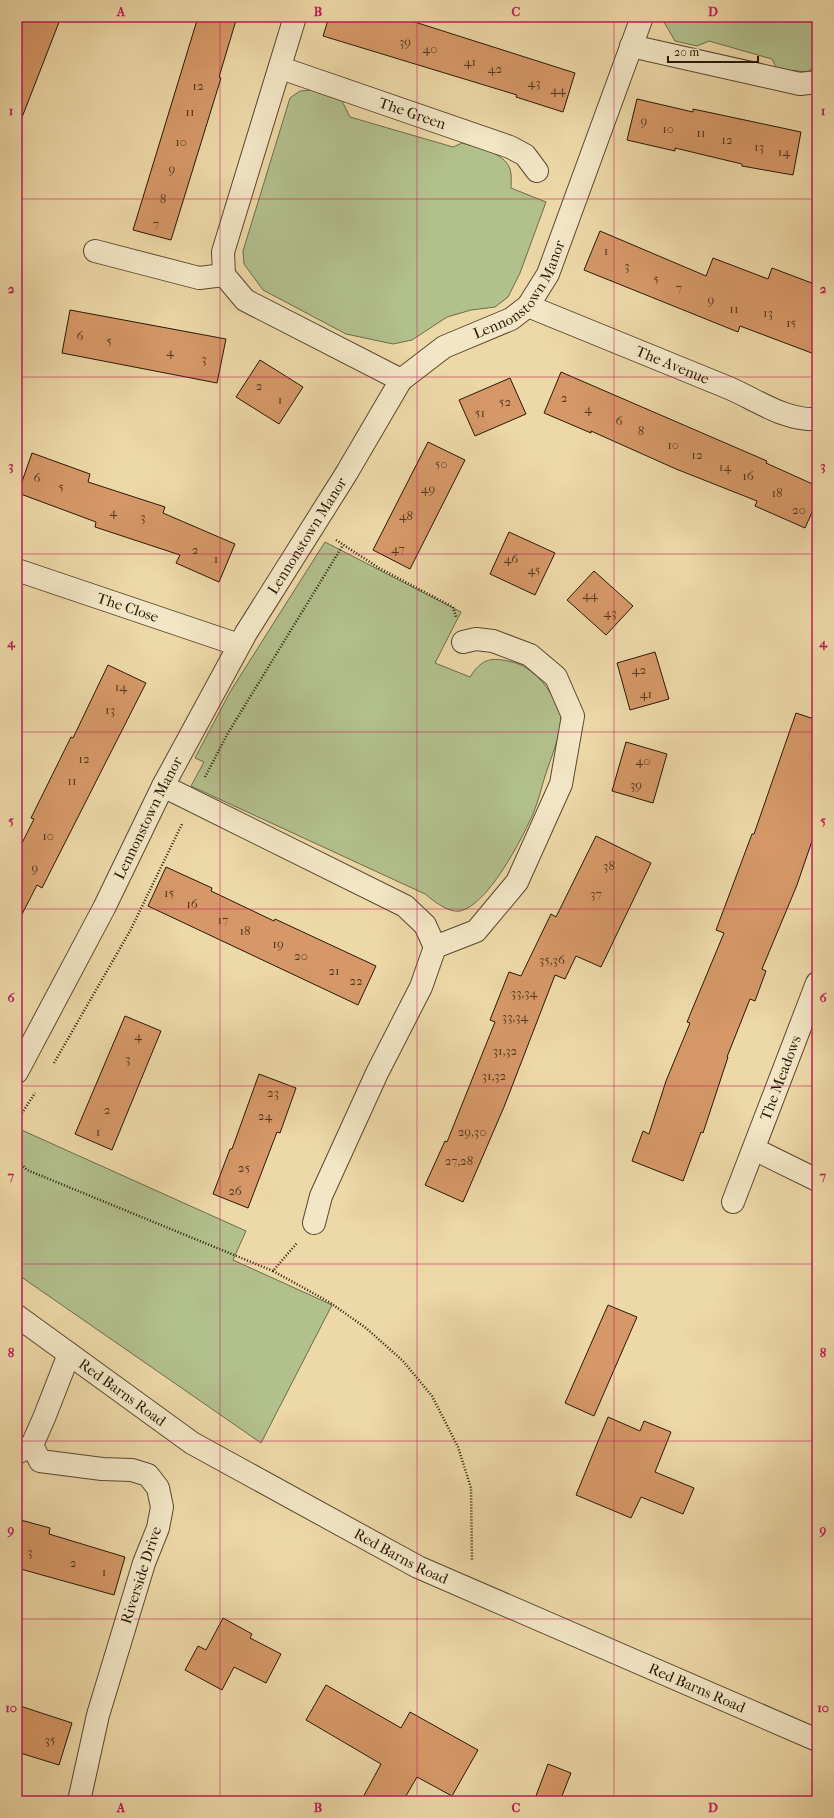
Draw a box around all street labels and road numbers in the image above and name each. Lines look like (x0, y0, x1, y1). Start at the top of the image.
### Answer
street label: The Green (376, 93, 449, 133)
street label: Lennonstown Manor (471, 237, 569, 343)
street label: The Avenue (633, 342, 712, 388)
street label: Lennonstown Manor (264, 474, 351, 598)
street label: The Close (95, 589, 162, 626)
street label: Lennonstown Manor (110, 753, 187, 882)
street label: The Meadows (756, 1032, 805, 1123)
street label: Red Barns Road (75, 1355, 170, 1431)
street label: Riverside Drive (117, 1523, 165, 1626)
street label: Red Barns Road (351, 1525, 451, 1588)
street label: Red Barns Road (646, 1659, 749, 1717)

